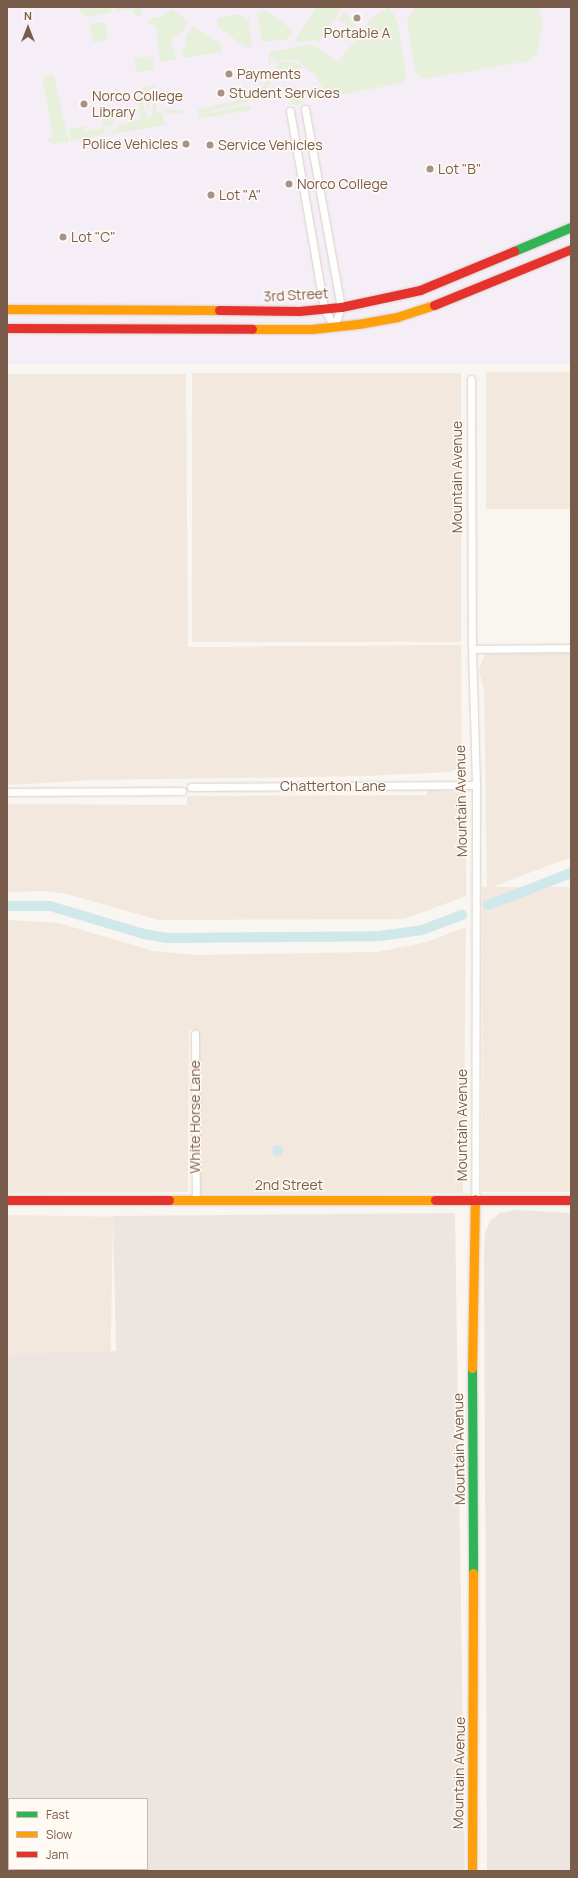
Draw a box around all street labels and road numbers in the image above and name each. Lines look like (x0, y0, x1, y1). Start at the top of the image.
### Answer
street label: 3rd Street (263, 285, 329, 305)
street label: Mountain Avenue (449, 421, 465, 533)
street label: Mountain Avenue (452, 745, 470, 857)
street label: Chatterton Lane (280, 778, 386, 794)
street label: White Horse Lane (187, 1060, 203, 1174)
street label: Mountain Avenue (454, 1069, 470, 1181)
street label: 2nd Street (255, 1177, 323, 1193)
street label: Mountain Avenue (450, 1393, 468, 1505)
street label: Mountain Avenue (450, 1717, 468, 1829)

